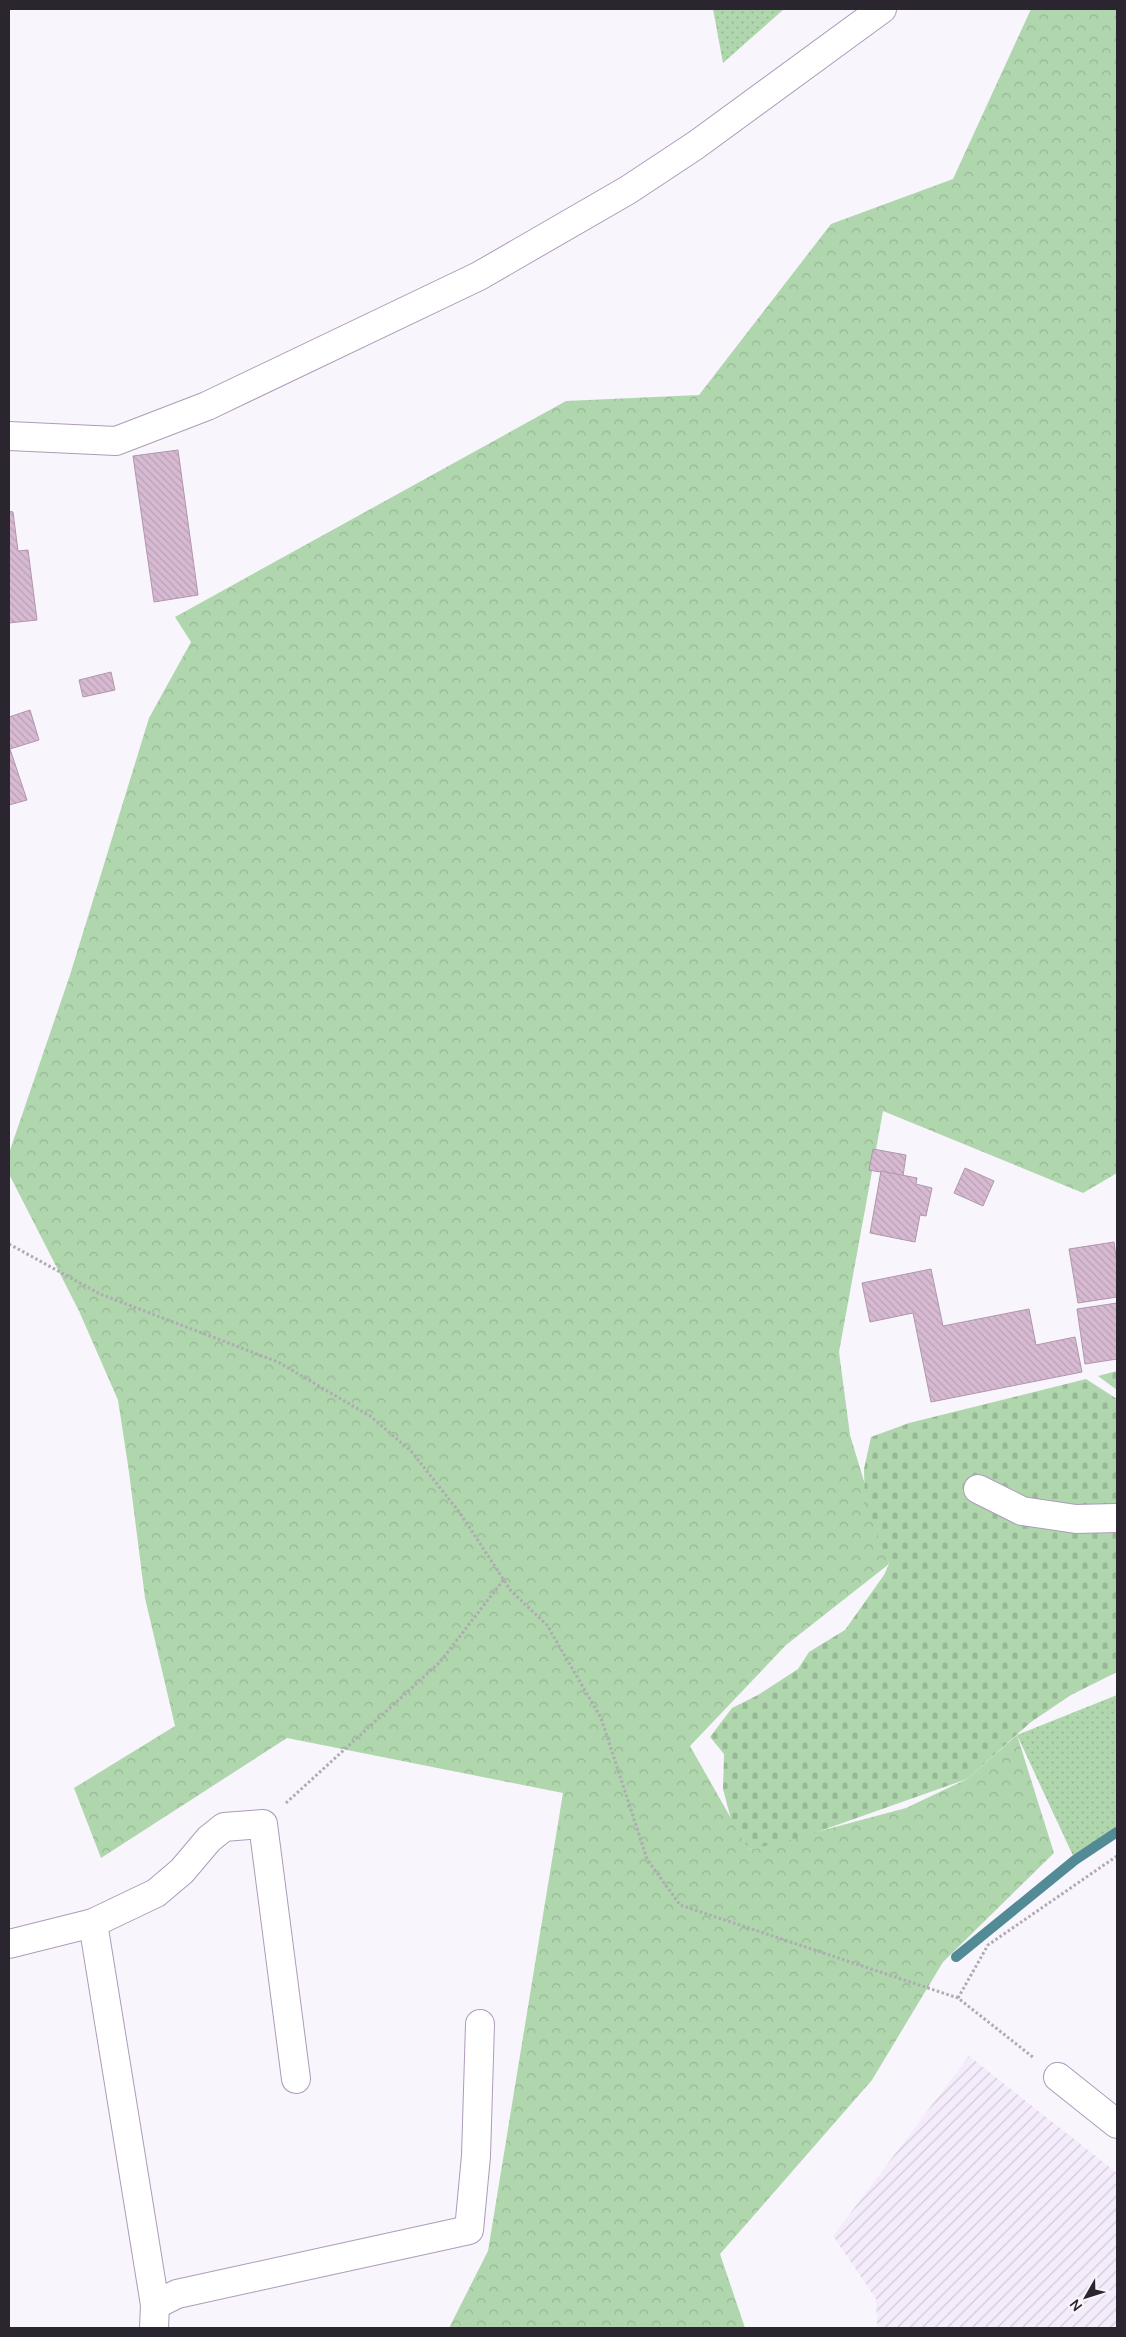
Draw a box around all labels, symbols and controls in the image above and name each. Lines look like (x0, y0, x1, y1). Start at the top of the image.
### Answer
north arrow (1061, 2272, 1111, 2322)
text: N (1065, 2296, 1086, 2315)

